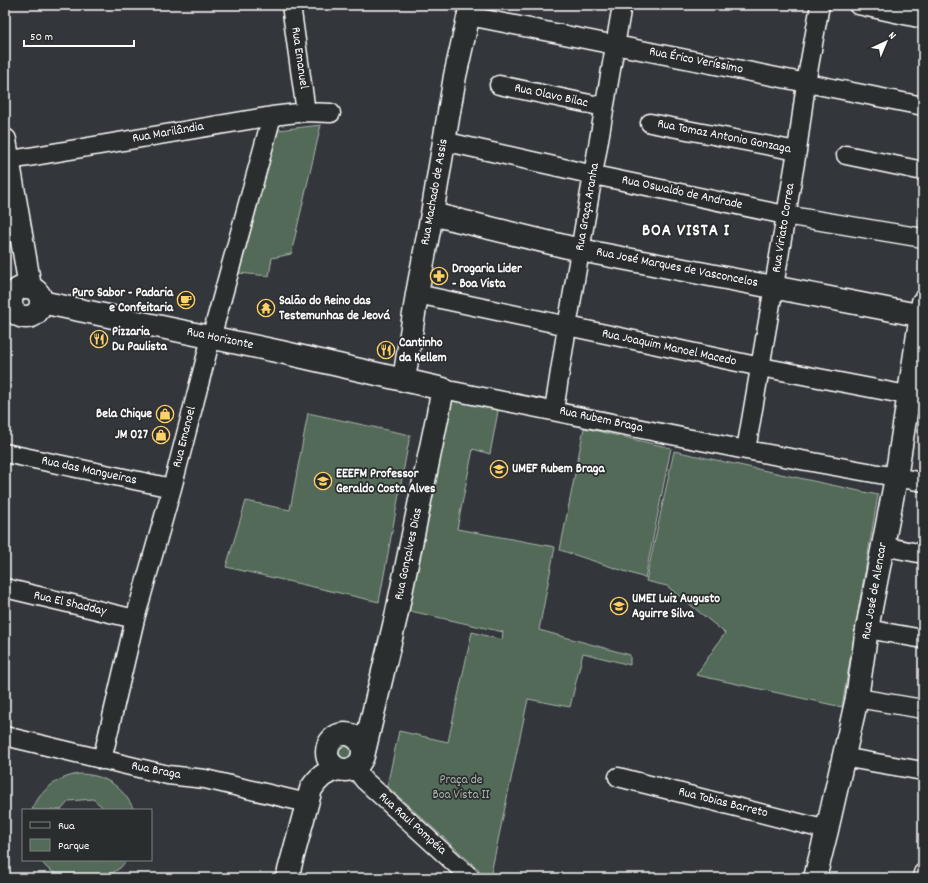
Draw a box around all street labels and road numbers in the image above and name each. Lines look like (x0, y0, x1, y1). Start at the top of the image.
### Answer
street label: Rua Emanuel (285, 26, 313, 90)
street label: Rua Érico Veríssimo (647, 43, 745, 79)
street label: Rua Olavo Bilac (512, 79, 590, 113)
street label: Rua Tomaz Antonio Gonzaga (656, 115, 793, 159)
street label: Rua Marilândia (131, 117, 206, 149)
street label: Rua Machado de Assis (416, 137, 454, 247)
street label: Rua Graça Aranha (571, 161, 605, 252)
street label: Rua Oswaldo de Andrade (620, 171, 744, 215)
street label: Rua Viriato Correa (768, 181, 801, 274)
street label: Rua José Marques de Vasconcelos (594, 243, 760, 293)
street label: Rua Horizonte (185, 323, 255, 355)
street label: Rua Joaquim Manoel Macedo (600, 324, 738, 372)
street label: Rua Rubem Braga (557, 402, 645, 438)
street label: Rua Emanoel (168, 404, 202, 470)
street label: Rua das Mangueiras (40, 452, 138, 490)
street label: Rua Gonçalves Dias (390, 506, 428, 602)
street label: Rua José de Alencar (857, 541, 893, 641)
street label: Rua El Shadday (32, 586, 109, 622)
street label: Rua Braga (130, 757, 183, 785)
street label: Rua Tobias Barreto (676, 783, 770, 823)
street label: Rua Raul Pompéia (374, 788, 451, 860)

